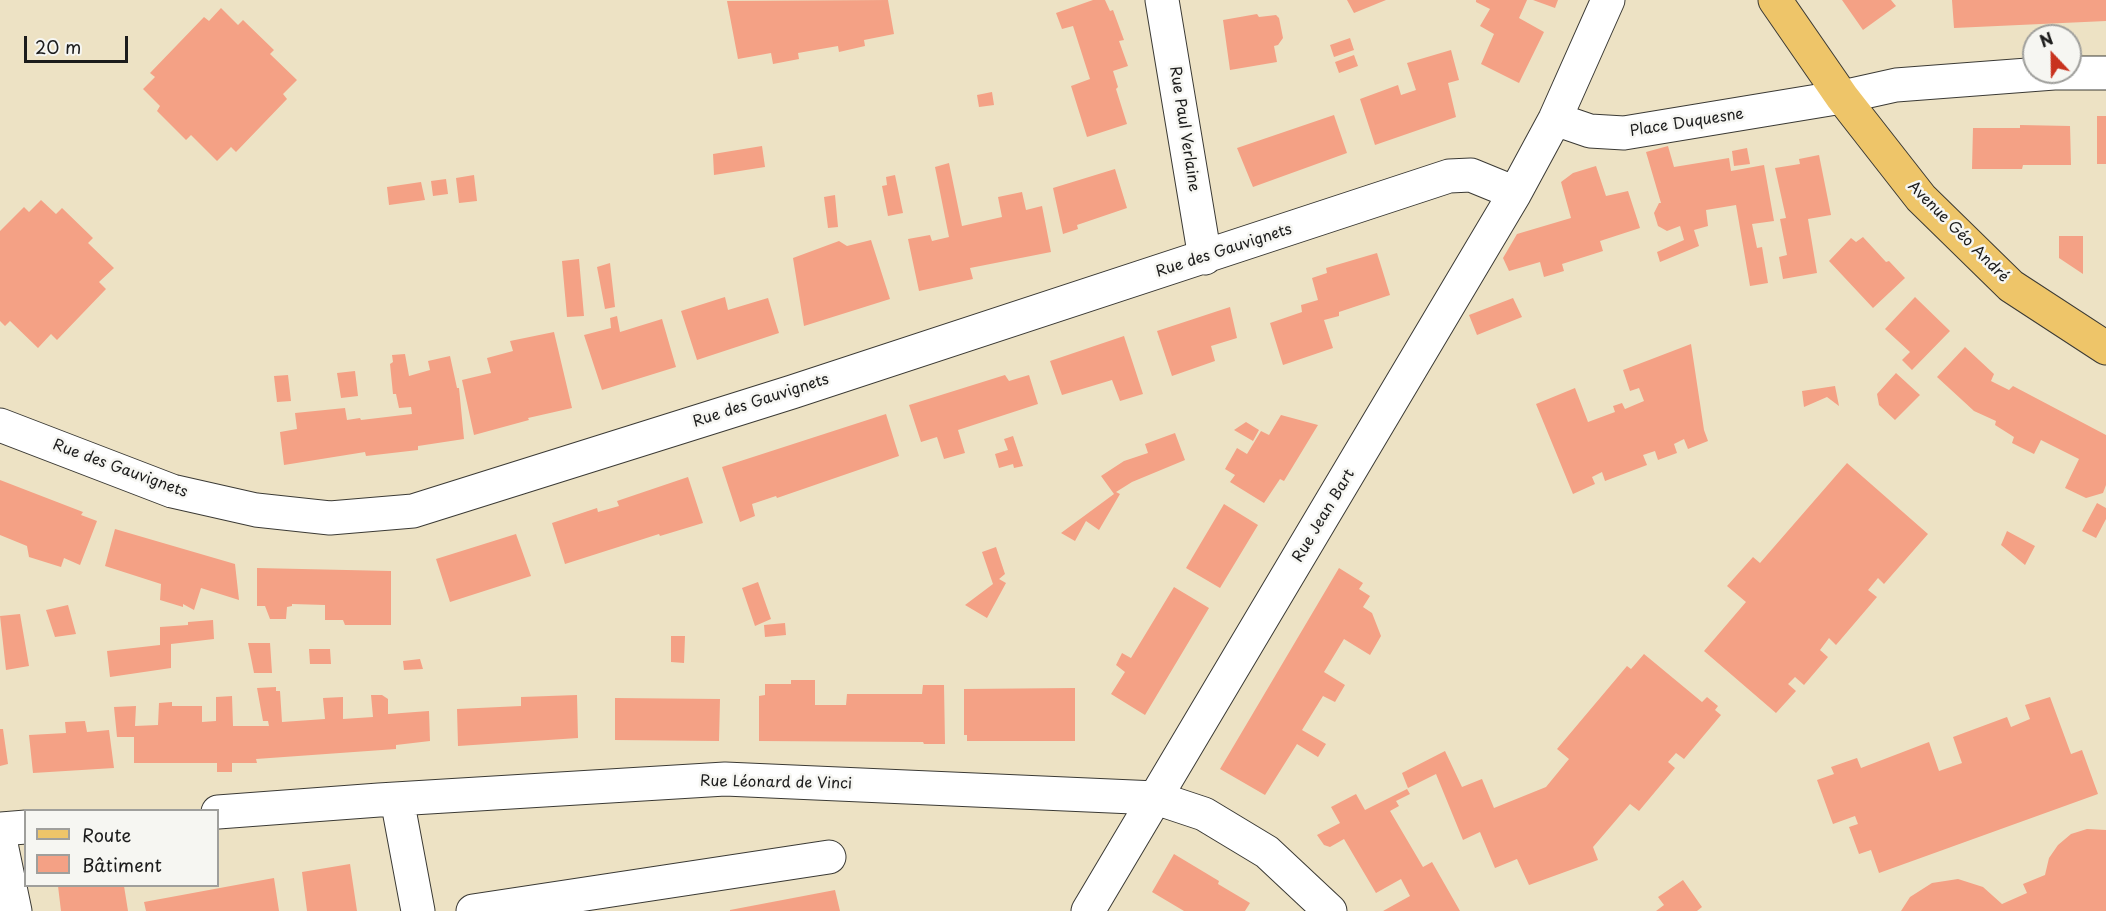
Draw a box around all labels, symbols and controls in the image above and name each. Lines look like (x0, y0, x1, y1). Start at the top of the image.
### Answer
scale bar (27, 24, 130, 62)
north arrow (2022, 24, 2082, 84)
text: N (2036, 26, 2056, 53)
text: 20 m (35, 33, 81, 60)
street label: Rue Paul Verlaine (1165, 65, 1203, 193)
street label: Place Duquesne (1629, 105, 1745, 141)
street label: Avenue Géo André (1904, 178, 2012, 286)
street label: Rue des Gauvignets (1154, 220, 1294, 282)
street label: Rue des Gauvignets (691, 370, 831, 432)
street label: Rue des Gauvignets (50, 436, 190, 502)
street label: Rue Jean Bart (1289, 466, 1359, 566)
street label: Rue Léonard de Vinci (700, 773, 852, 793)
legend (24, 809, 219, 887)
text: Route (82, 821, 131, 848)
text: Bâtiment (82, 851, 162, 878)

